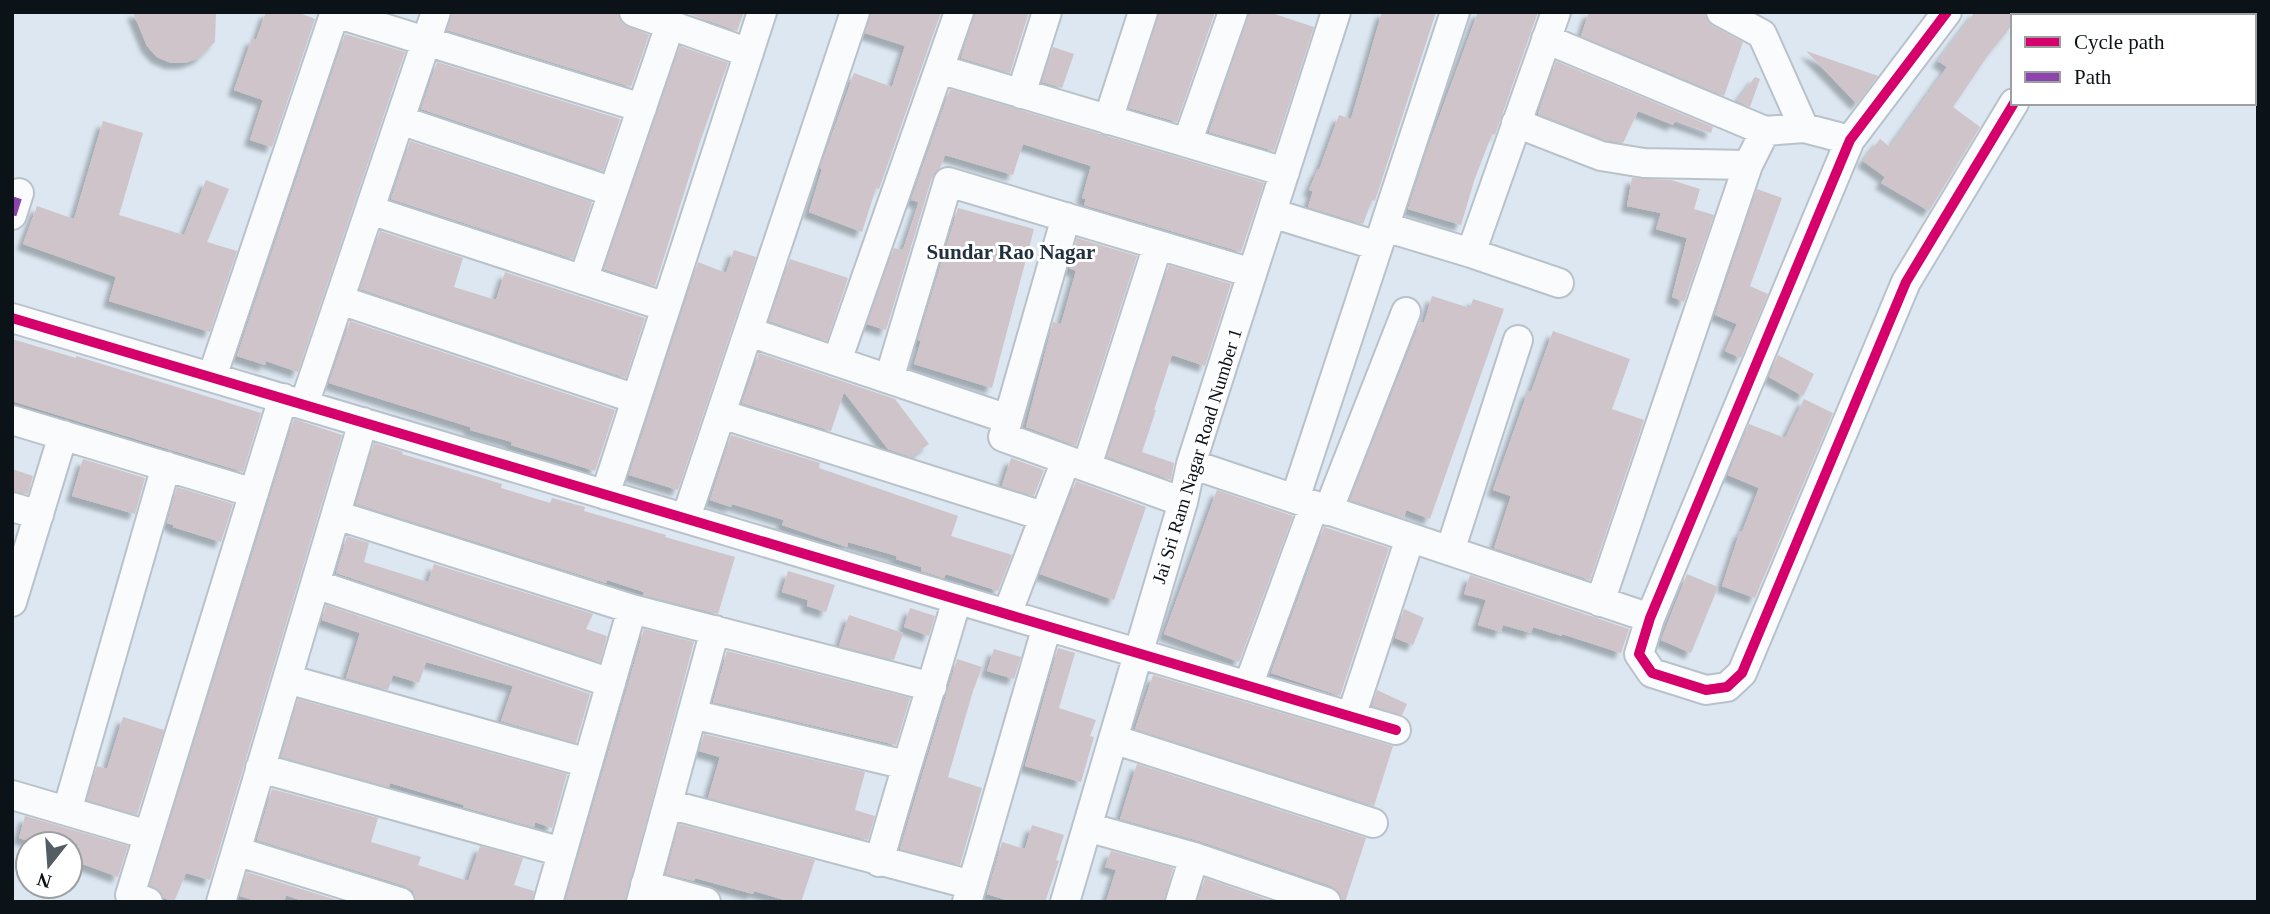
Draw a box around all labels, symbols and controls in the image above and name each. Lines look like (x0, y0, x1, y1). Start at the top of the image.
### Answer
legend (2011, 14, 2256, 105)
text: Cycle path (2074, 30, 2165, 54)
text: Path (2074, 65, 2112, 89)
district label: Sundar Rao Nagar (927, 240, 1095, 264)
street label: Jai Sri Ram Nagar Road Number 1 (1148, 326, 1246, 586)
north arrow (14, 830, 84, 900)
text: N (34, 869, 54, 893)

